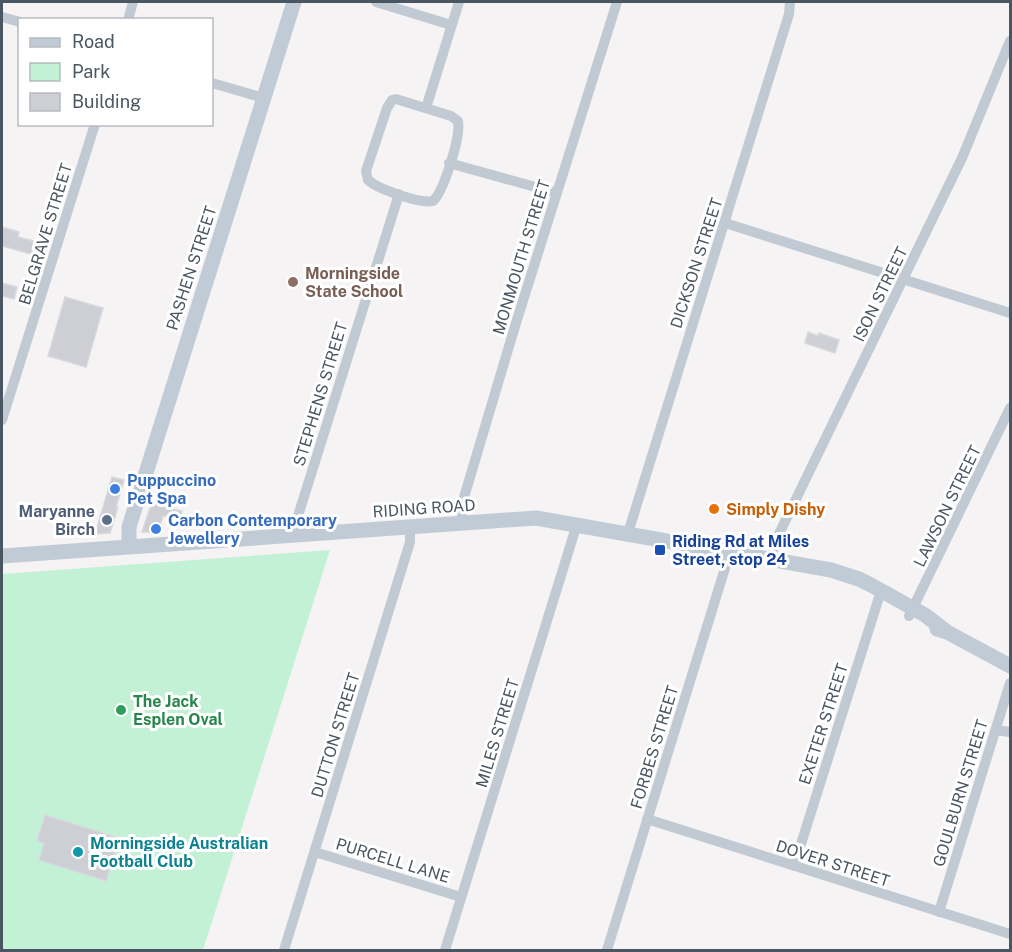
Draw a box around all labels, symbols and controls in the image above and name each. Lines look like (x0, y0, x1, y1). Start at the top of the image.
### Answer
legend (18, 18, 213, 126)
text: Road (72, 31, 115, 52)
text: Park (72, 61, 110, 82)
text: Building (72, 91, 141, 112)
street label: BELGRAVE STREET (15, 161, 76, 307)
street label: MONMOUTH STREET (489, 177, 554, 337)
street label: DICKSON STREET (666, 195, 727, 331)
street label: PASHEN STREET (162, 203, 221, 333)
street label: ISON STREET (849, 243, 912, 345)
place label: Morningside State School (305, 264, 403, 301)
marker: Morningside State School (286, 275, 300, 289)
street label: STEPHENS STREET (290, 319, 352, 468)
street label: LAWSON STREET (910, 442, 985, 570)
place label: Puppuccino Pet Spa (127, 471, 216, 508)
marker: Puppuccino Pet Spa (108, 482, 122, 496)
street label: RIDING ROAD (372, 495, 476, 522)
place label: Simply Dishy (726, 500, 825, 519)
place label: Maryanne Birch (19, 502, 95, 539)
marker: Simply Dishy (707, 502, 721, 516)
place label: Carbon Contemporary Jewellery (168, 511, 337, 548)
marker: Maryanne Birch (100, 513, 114, 527)
marker: Carbon Contemporary Jewellery (149, 522, 163, 536)
place label: Riding Rd at Miles Street, stop 24 (672, 532, 809, 569)
marker: Riding Rd at Miles Street, stop 24 (653, 543, 667, 557)
street label: EXETER STREET (795, 661, 852, 787)
street label: DUTTON STREET (307, 670, 364, 800)
street label: MILES STREET (472, 676, 523, 790)
street label: FORBES STREET (627, 683, 682, 811)
place label: The Jack Esplen Oval (133, 692, 223, 729)
marker: The Jack Esplen Oval (114, 703, 128, 717)
street label: GOULBURN STREET (929, 717, 992, 869)
place label: Morningside Australian Football Club (90, 834, 268, 871)
street label: PURCELL LANE (334, 834, 452, 887)
street label: DOVER STREET (774, 836, 893, 891)
marker: Morningside Australian Football Club (71, 845, 85, 859)

